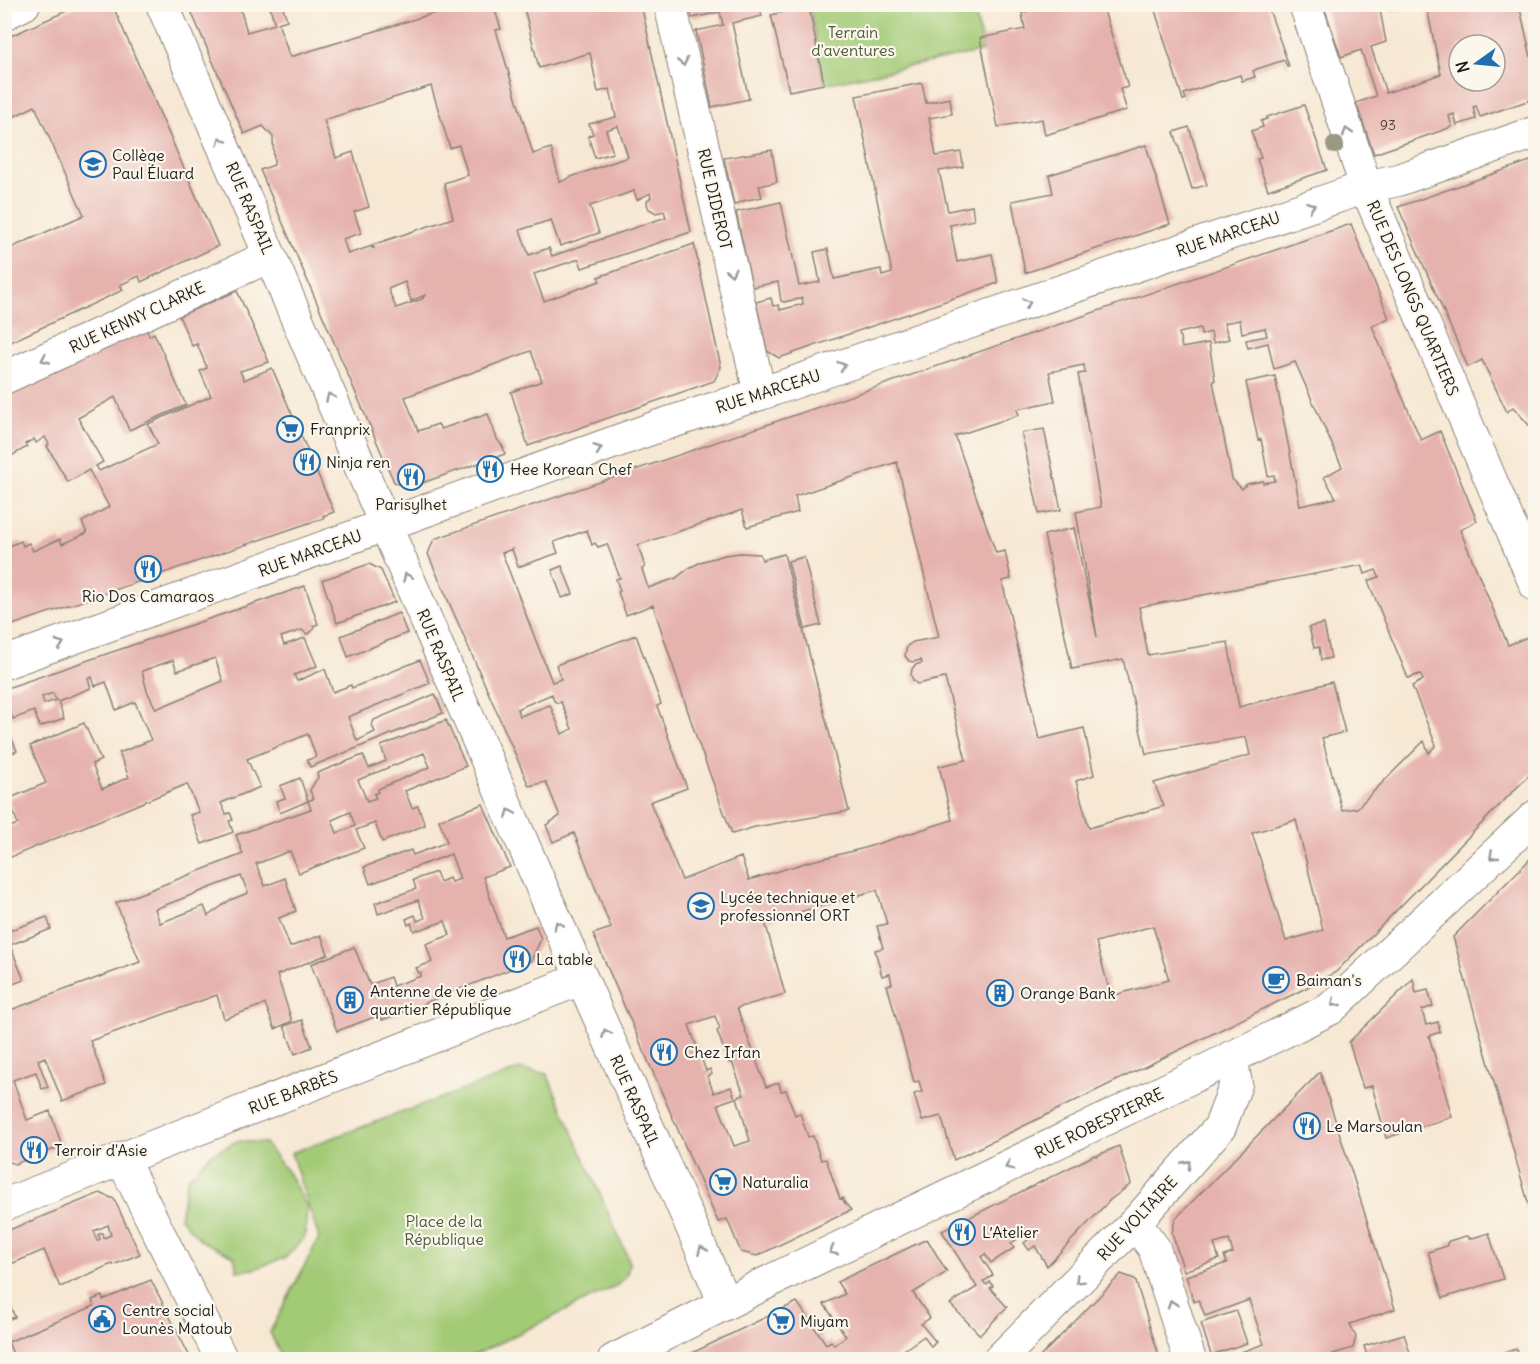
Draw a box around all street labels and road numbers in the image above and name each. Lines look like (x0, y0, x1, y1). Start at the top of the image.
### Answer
street label: RUE DIDEROT (694, 146, 736, 252)
street label: RUE RASPAIL (221, 159, 279, 258)
street label: RUE DES LONGS QUARTIERS (1363, 197, 1463, 399)
street label: RUE MARCEAU (1173, 207, 1283, 261)
street label: RUE KENNY CLARKE (66, 277, 208, 357)
street label: RUE MARCEAU (713, 365, 823, 417)
street label: RUE MARCEAU (256, 525, 364, 581)
street label: RUE RASPAIL (412, 606, 470, 705)
street label: RUE RASPAIL (606, 1052, 664, 1150)
street label: RUE BARBÈS (246, 1066, 341, 1118)
street label: RUE ROBESPIERRE (1031, 1083, 1167, 1163)
street label: RUE VOLTAIRE (1093, 1172, 1181, 1264)

